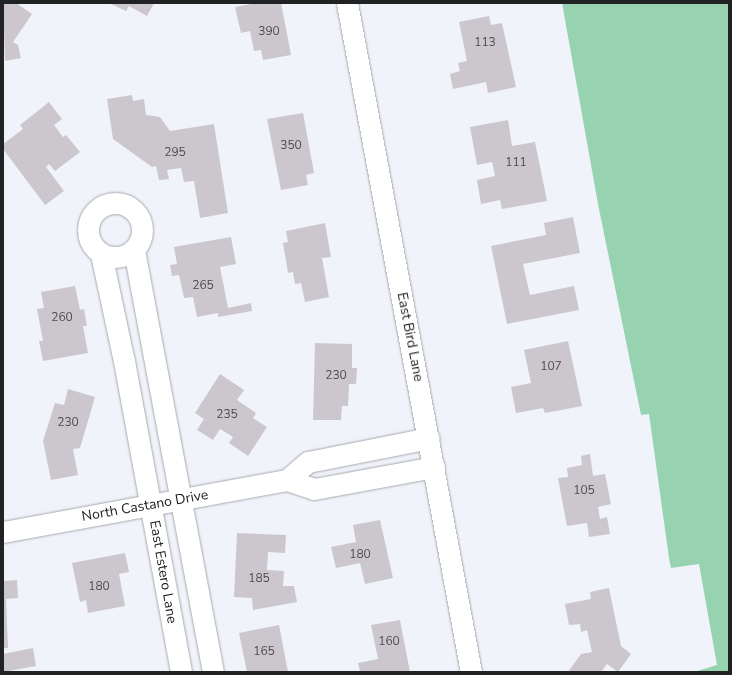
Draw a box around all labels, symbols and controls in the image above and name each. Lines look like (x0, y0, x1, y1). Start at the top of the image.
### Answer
house number: 390 (258, 25, 280, 39)
house number: 113 (474, 36, 496, 50)
house number: 350 (280, 139, 302, 153)
house number: 295 (164, 146, 186, 160)
house number: 111 (505, 156, 527, 170)
house number: 265 (192, 279, 214, 293)
street label: East Bird Lane (393, 291, 427, 383)
house number: 260 (51, 311, 73, 325)
house number: 107 (540, 360, 562, 374)
house number: 230 (325, 369, 347, 383)
house number: 235 (216, 408, 238, 422)
house number: 230 (57, 416, 79, 430)
house number: 105 (573, 484, 595, 498)
street label: North Castano Drive (80, 487, 210, 525)
street label: East Estero Lane (146, 519, 180, 625)
house number: 180 (349, 548, 371, 562)
house number: 185 (248, 572, 270, 586)
house number: 180 (88, 580, 110, 594)
house number: 160 (378, 635, 400, 649)
house number: 165 (253, 645, 275, 659)

